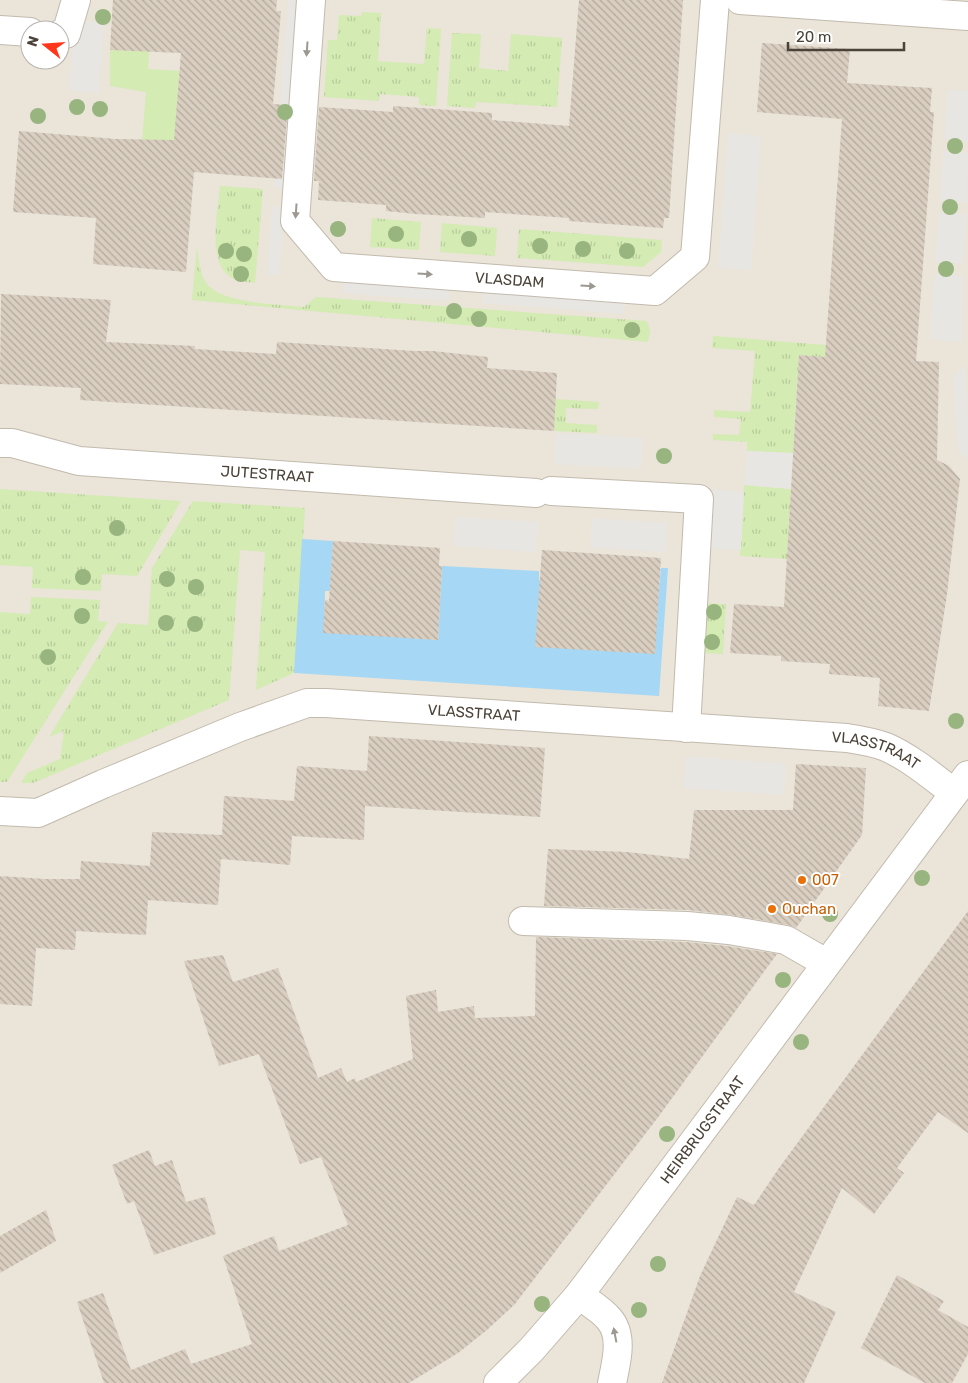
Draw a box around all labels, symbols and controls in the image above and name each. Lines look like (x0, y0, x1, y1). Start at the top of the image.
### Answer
north arrow (20, 20, 70, 70)
scale bar (788, 20, 904, 52)
text: 20 m (796, 28, 831, 46)
text: N (23, 34, 43, 49)
one-way arrow (303, 41, 311, 57)
one-way arrow (291, 203, 299, 219)
street label: VLASDAM (474, 269, 545, 292)
one-way arrow (418, 270, 434, 278)
one-way arrow (580, 282, 596, 290)
street label: JUTESTRAAT (220, 462, 315, 486)
street label: VLASSTRAAT (427, 701, 521, 725)
street label: VLASSTRAAT (831, 728, 924, 773)
place label: 007 (812, 871, 839, 889)
marker: 007 (796, 874, 808, 886)
place label: Ouchan (782, 900, 836, 918)
marker: Ouchan (766, 903, 778, 915)
street label: HEIRBRUGSTRAAT (657, 1072, 749, 1187)
one-way arrow (611, 1327, 619, 1343)

